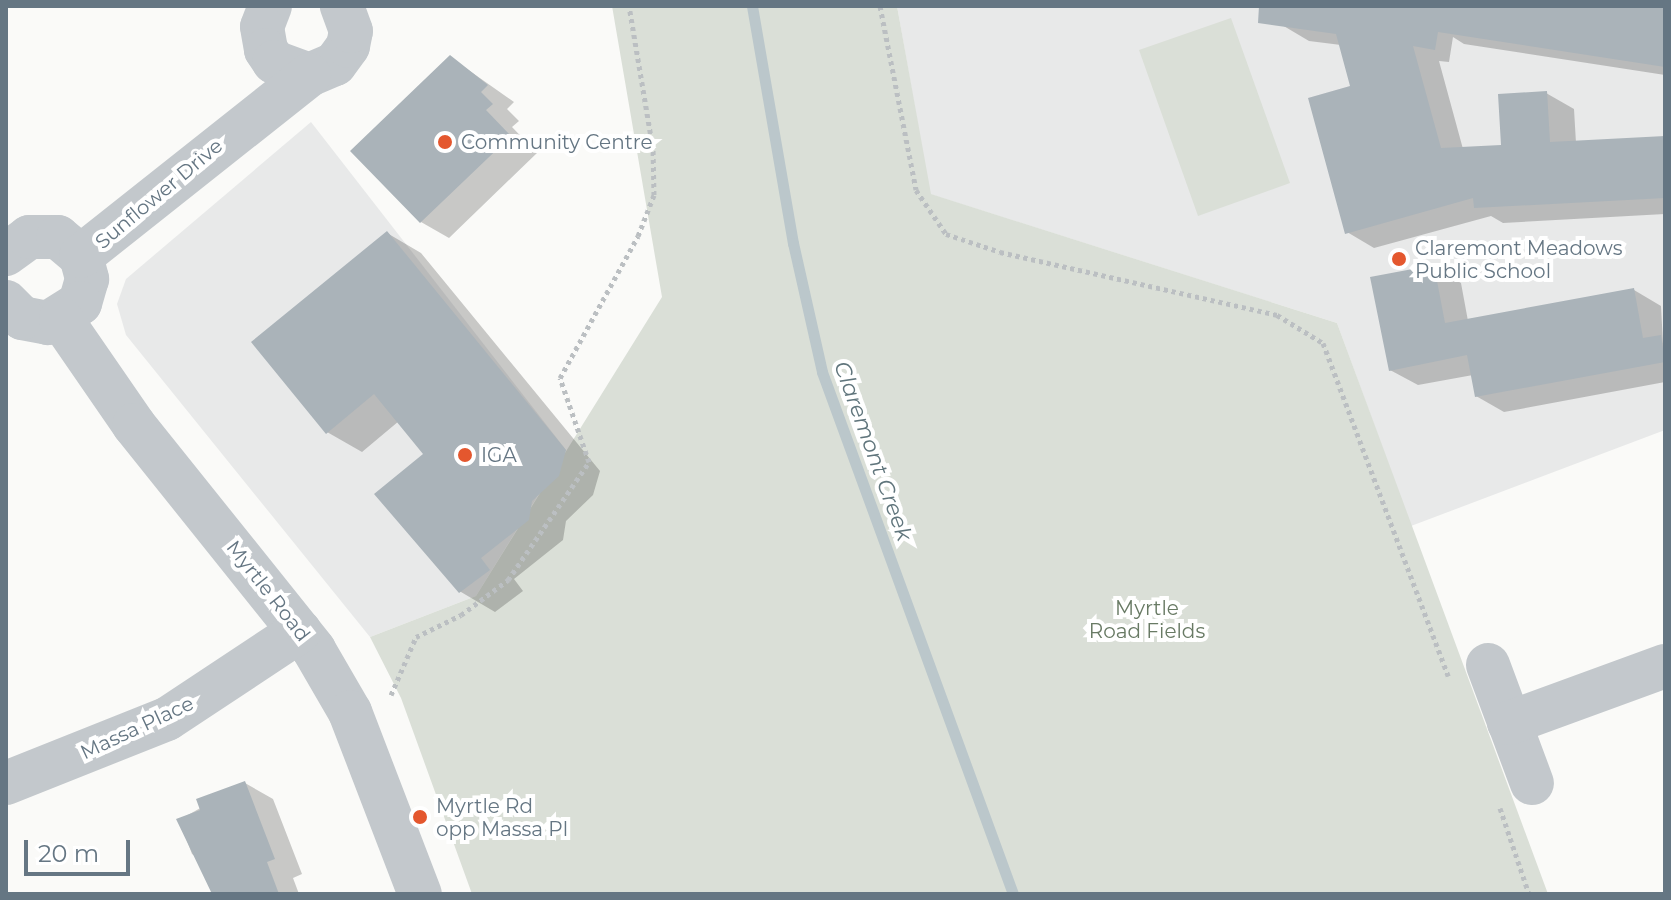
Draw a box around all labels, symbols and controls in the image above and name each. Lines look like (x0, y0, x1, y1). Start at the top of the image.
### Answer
place label: Community Centre (461, 130, 653, 154)
marker: Community Centre (436, 133, 454, 151)
street label: Sunflower Drive (91, 134, 227, 254)
place label: Claremont Meadows Public School (1415, 236, 1623, 283)
marker: Claremont Meadows Public School (1390, 250, 1408, 268)
water label: Claremont Creek (828, 358, 918, 544)
place label: IGA (481, 443, 517, 467)
marker: IGA (456, 446, 474, 464)
street label: Myrtle Road (221, 536, 315, 646)
park label: Myrtle Road Fields (1089, 596, 1205, 643)
street label: Massa Place (77, 691, 197, 765)
place label: Myrtle Rd opp Massa Pl (436, 794, 568, 841)
marker: Myrtle Rd opp Massa Pl (411, 808, 429, 826)
scale bar (28, 824, 134, 874)
text: 20 m (38, 839, 99, 868)

